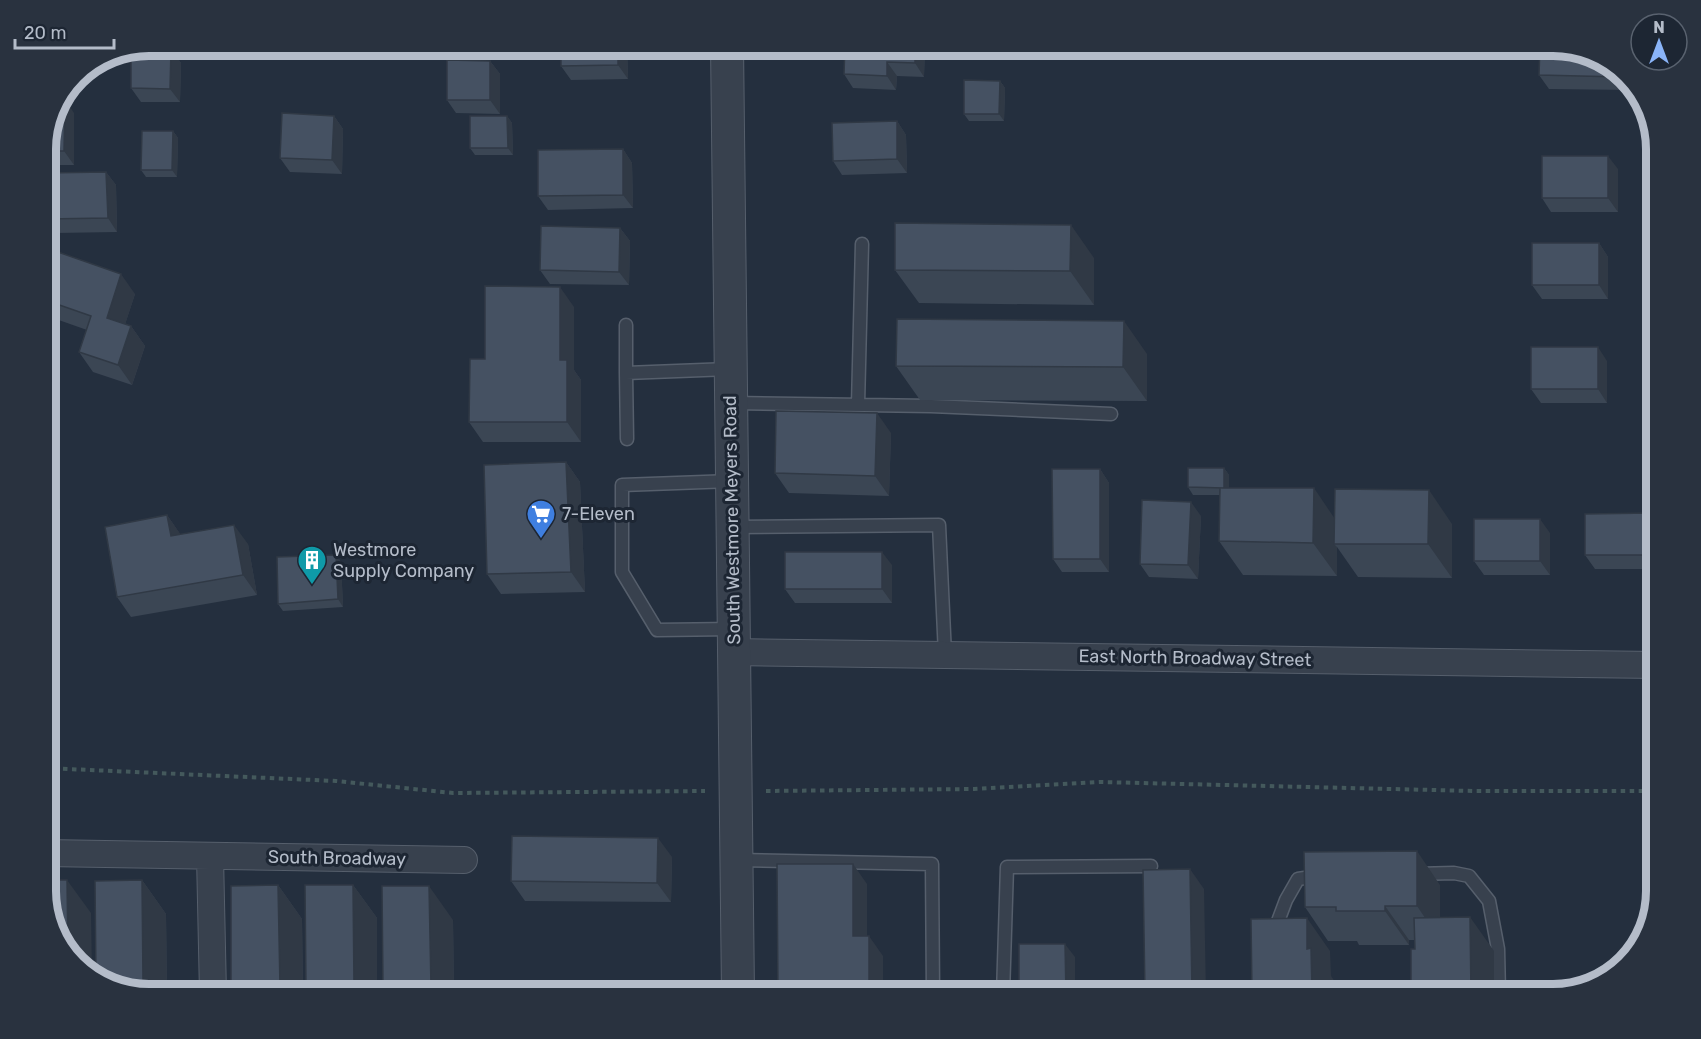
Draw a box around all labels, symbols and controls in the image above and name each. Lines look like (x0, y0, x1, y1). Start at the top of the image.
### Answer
scale bar (15, 12, 114, 50)
north arrow (1629, 12, 1689, 72)
text: N (1653, 18, 1665, 37)
text: 20 m (24, 22, 66, 44)
street label: South Westmore Meyers Road (719, 395, 745, 645)
supermarket icon: 7-Eleven (525, 498, 557, 540)
place label: 7-Eleven (562, 503, 635, 525)
place label: Westmore Supply Company (333, 539, 474, 582)
building icon: Westmore Supply Company (296, 544, 328, 586)
street label: East North Broadway Street (1078, 645, 1312, 671)
street label: South Broadway (268, 846, 406, 870)

